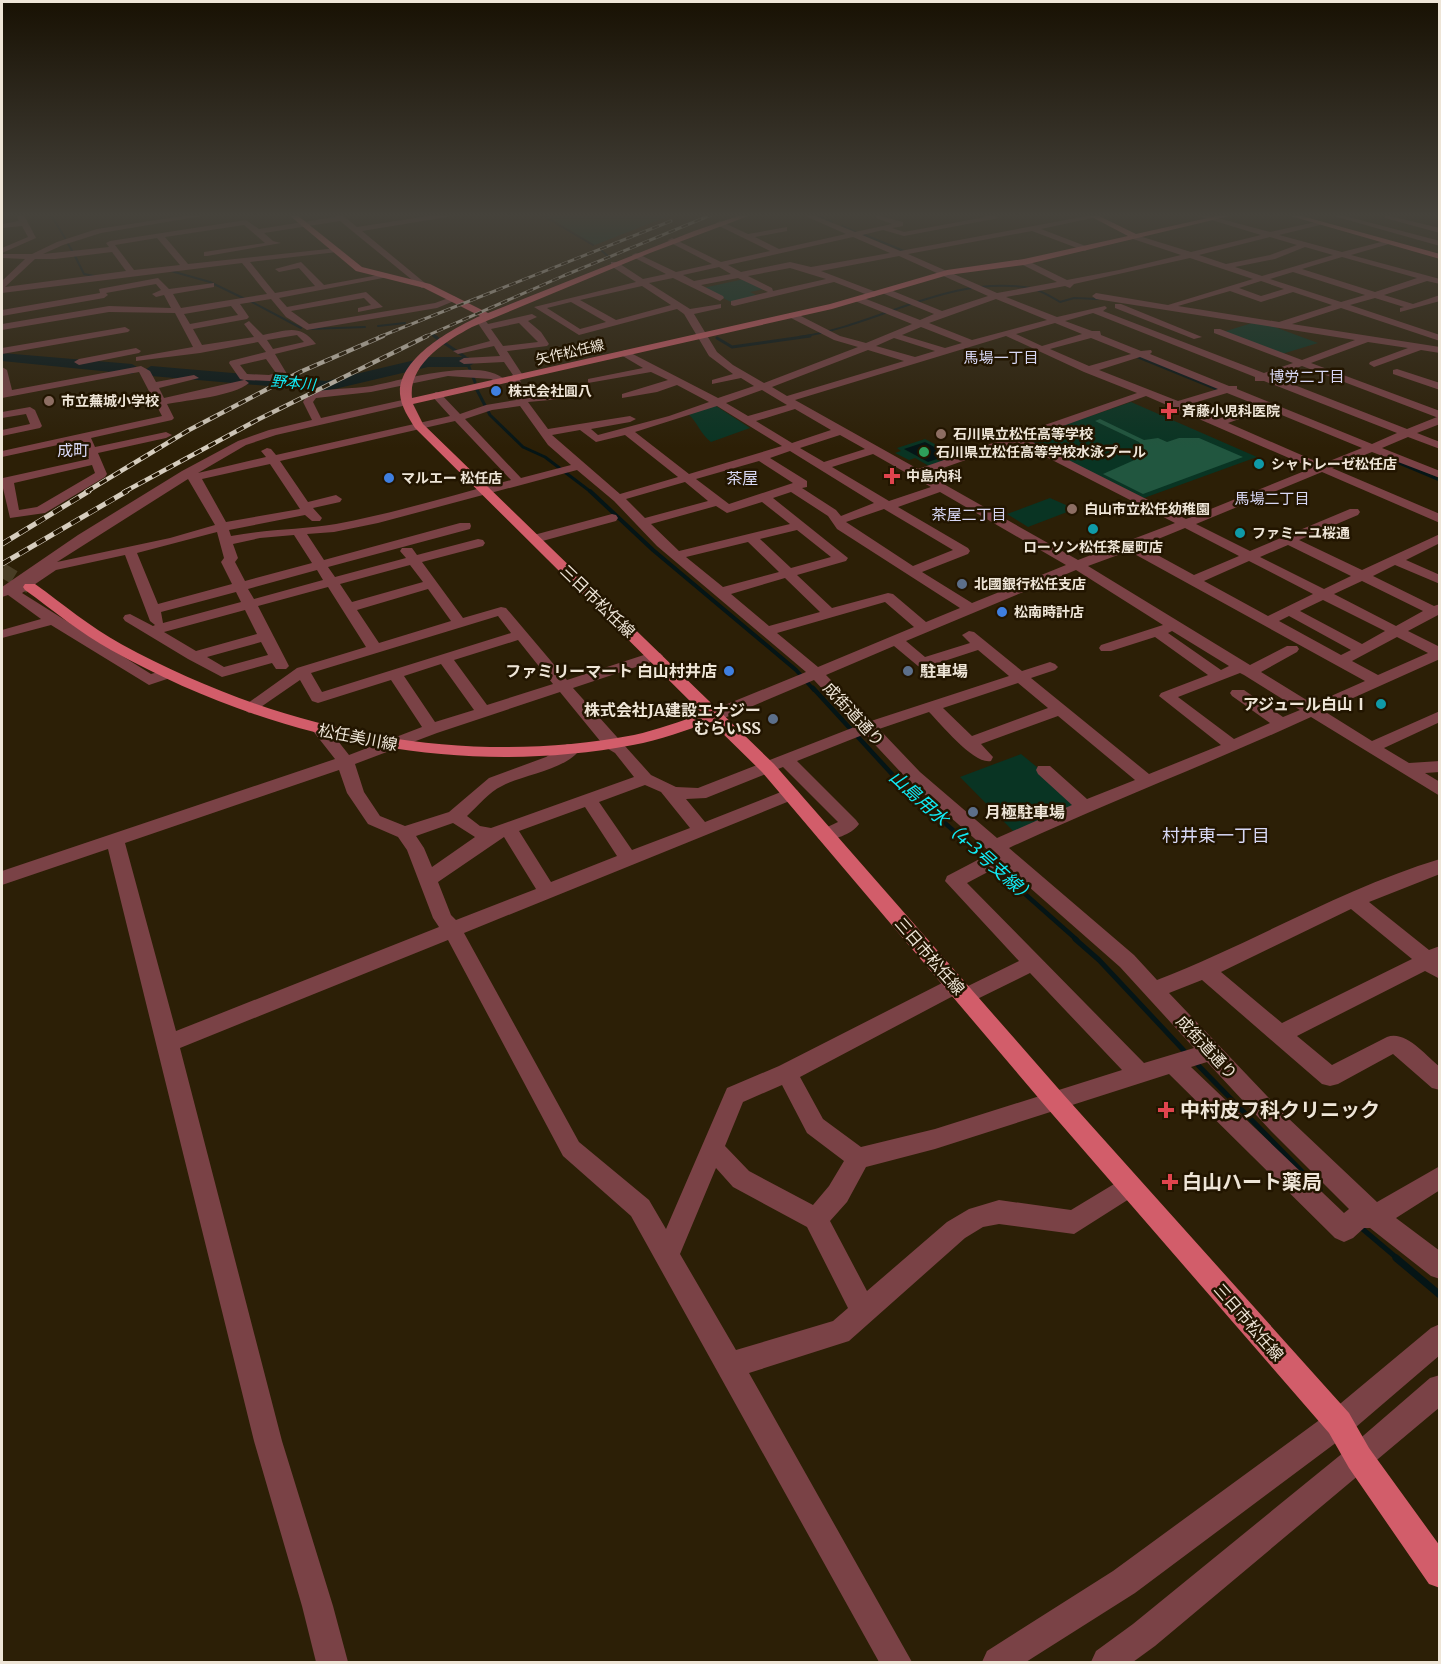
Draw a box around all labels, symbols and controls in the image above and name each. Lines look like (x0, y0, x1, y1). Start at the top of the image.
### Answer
street label: 矢作松任線 (534, 335, 606, 369)
district label: 馬場一丁目 (963, 348, 1039, 367)
district label: 博労二丁目 (1269, 367, 1345, 386)
water label: 野本川 (270, 371, 318, 394)
place label: 株式会社圓八 (508, 382, 592, 400)
marker: 株式会社圓八 (489, 384, 503, 398)
place label: 市立蕪城小学校 (61, 392, 159, 410)
marker: 市立蕪城小学校 (42, 394, 56, 408)
marker: 斉藤小児科医院 (1160, 402, 1178, 420)
place label: 斉藤小児科医院 (1182, 402, 1280, 420)
place label: 石川県立松任高等学校 (953, 425, 1093, 443)
marker: 石川県立松任高等学校 (934, 427, 948, 441)
district label: 成町 (57, 440, 89, 460)
place label: 石川県立松任高等学校水泳プール (936, 443, 1146, 461)
marker: 石川県立松任高等学校水泳プール (917, 445, 931, 459)
place label: シャトレーゼ松任店 (1271, 455, 1397, 473)
marker: シャトレーゼ松任店 (1252, 457, 1266, 471)
marker: 中島内科 (883, 467, 901, 485)
place label: 中島内科 (906, 467, 962, 485)
district label: 茶屋 (726, 468, 758, 488)
place label: マルエー 松任店 (401, 469, 502, 487)
marker: マルエー 松任店 (382, 471, 396, 485)
district label: 馬場二丁目 (1234, 489, 1310, 508)
place label: 白山市立松任幼稚園 (1084, 500, 1210, 518)
marker: 白山市立松任幼稚園 (1065, 502, 1079, 516)
district label: 茶屋二丁目 (931, 505, 1007, 524)
marker: ローソン松任茶屋町店 (1086, 522, 1100, 536)
place label: ファミーユ桜通 (1252, 524, 1350, 542)
marker: ファミーユ桜通 (1233, 526, 1247, 540)
place label: ローソン松任茶屋町店 (1023, 538, 1163, 556)
street label: 三日市松任線 (557, 560, 639, 642)
place label: 北國銀行松任支店 (974, 575, 1086, 593)
marker: 北國銀行松任支店 (955, 577, 969, 591)
place label: 松南時計店 (1014, 603, 1084, 621)
marker: 松南時計店 (995, 605, 1009, 619)
place label: ファミリーマート 白山村井店 (505, 661, 717, 681)
place label: 駐車場 (920, 661, 968, 681)
marker: ファミリーマート 白山村井店 (722, 664, 736, 678)
marker: 駐車場 (901, 664, 915, 678)
street label: 成街道通り (819, 678, 889, 750)
place label: アジュール白山Ⅰ (1243, 694, 1369, 714)
marker: アジュール白山Ⅰ (1374, 697, 1388, 711)
place label: 株式会社JA建設エナジー むらいSS (584, 700, 761, 738)
marker: 株式会社JA建設エナジー むらいSS (766, 712, 780, 726)
street label: 松任美川線 (317, 720, 399, 754)
water label: 山島用水（4-3号支線） (885, 765, 1040, 908)
place label: 月極駐車場 (985, 802, 1065, 822)
marker: 月極駐車場 (966, 805, 980, 819)
district label: 村井東一丁目 (1162, 824, 1270, 847)
street label: 三日市松任線 (891, 913, 969, 999)
street label: 成街道通り (1172, 1011, 1242, 1083)
place label: 中村皮フ科クリニック (1180, 1097, 1380, 1122)
marker: 中村皮フ科クリニック (1157, 1101, 1175, 1119)
place label: 白山ハート薬局 (1182, 1169, 1322, 1194)
marker: 白山ハート薬局 (1163, 1175, 1177, 1189)
street label: 三日市松任線 (1210, 1279, 1288, 1365)

